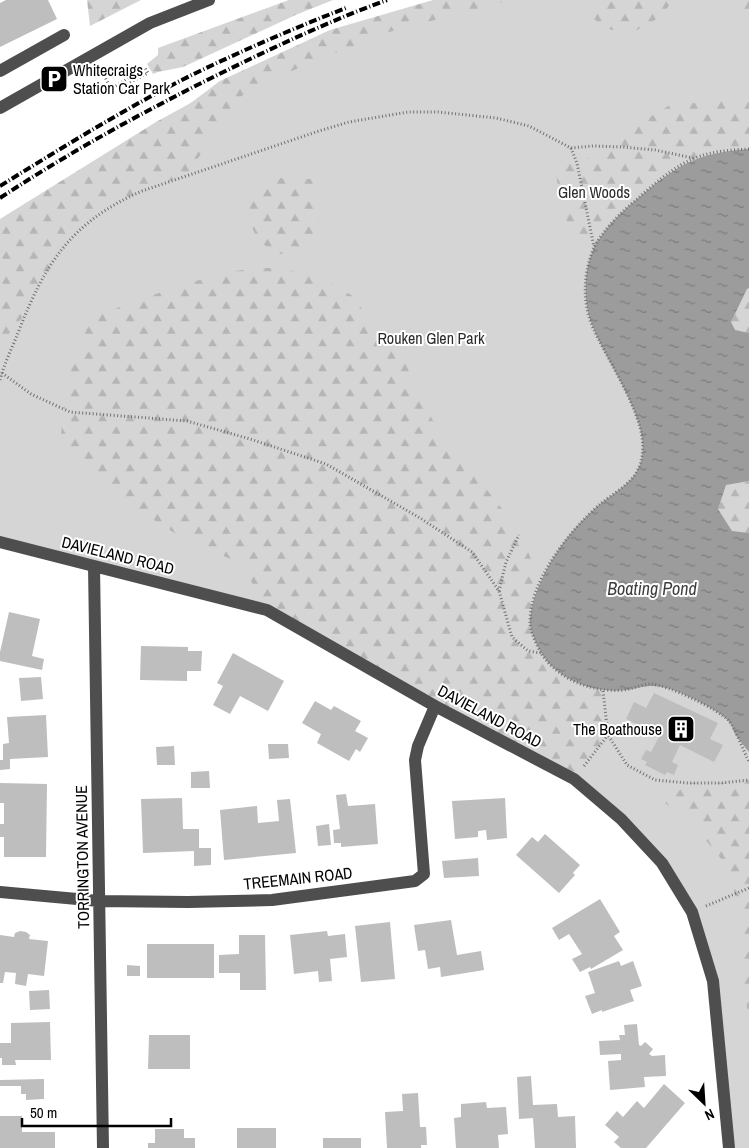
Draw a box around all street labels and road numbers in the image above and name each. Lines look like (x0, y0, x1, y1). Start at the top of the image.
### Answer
street label: DAVIELAND ROAD (60, 530, 176, 580)
street label: DAVIELAND ROAD (434, 679, 546, 753)
street label: TORRINGTON AVENUE (70, 785, 94, 929)
street label: TREEMAIN ROAD (242, 861, 354, 895)

